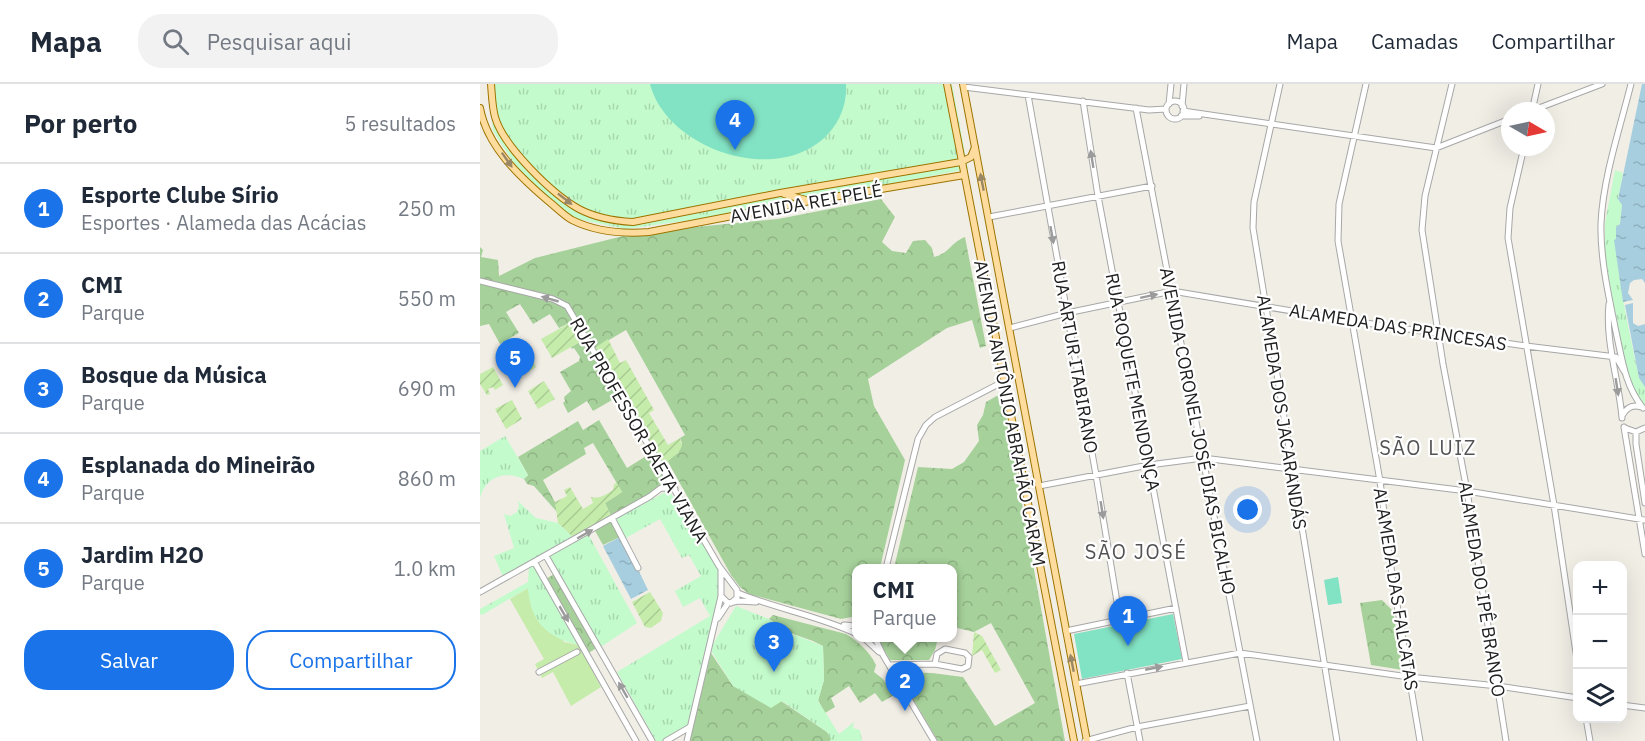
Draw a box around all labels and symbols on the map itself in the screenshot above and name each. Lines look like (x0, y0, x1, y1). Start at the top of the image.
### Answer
pin: 4 (716, 100, 754, 150)
north arrow (1501, 102, 1555, 156)
one-way arrow (1087, 149, 1096, 168)
one-way arrow (501, 151, 513, 167)
one-way arrow (977, 173, 986, 192)
street label: AVENIDA REI PELÉ (728, 178, 884, 228)
one-way arrow (558, 192, 573, 204)
one-way arrow (1048, 226, 1057, 245)
street label: AVENIDA ANTÔNIO ABRAHÃO CARAM (969, 258, 1051, 568)
street label: RUA ARTUR ITABIRANO (1047, 259, 1103, 455)
street label: AVENIDA CORONEL JOSÉ DIAS BICALHO (1155, 265, 1241, 597)
street label: RUA ROQUETE MENDONÇA (1101, 271, 1166, 493)
one-way arrow (1139, 291, 1158, 300)
street label: ALAMEDA DOS JACARANDÁS (1252, 293, 1312, 531)
one-way arrow (541, 294, 559, 303)
street label: ALAMEDA DAS PRINCESAS (1288, 298, 1508, 356)
street label: RUA PROFESSOR BAETA VIANA (565, 313, 713, 547)
pin: 5 (495, 338, 534, 388)
one-way arrow (1613, 378, 1622, 397)
district label: SÃO LUIZ (1379, 434, 1477, 461)
street label: ALAMEDA DO IPÊ BRANCO (1454, 479, 1510, 699)
street label: ALAMEDA DAS FALCATAS (1369, 486, 1423, 692)
your location (1233, 495, 1262, 524)
one-way arrow (1098, 501, 1107, 520)
one-way arrow (577, 528, 593, 539)
district label: SÃO JOSÉ (1085, 538, 1187, 565)
pin: 1 (1108, 596, 1148, 646)
one-way arrow (558, 606, 569, 622)
pin: 3 (754, 622, 794, 672)
one-way arrow (1067, 653, 1076, 672)
pin: 2 (886, 662, 924, 711)
one-way arrow (1144, 663, 1163, 672)
one-way arrow (618, 681, 628, 698)

